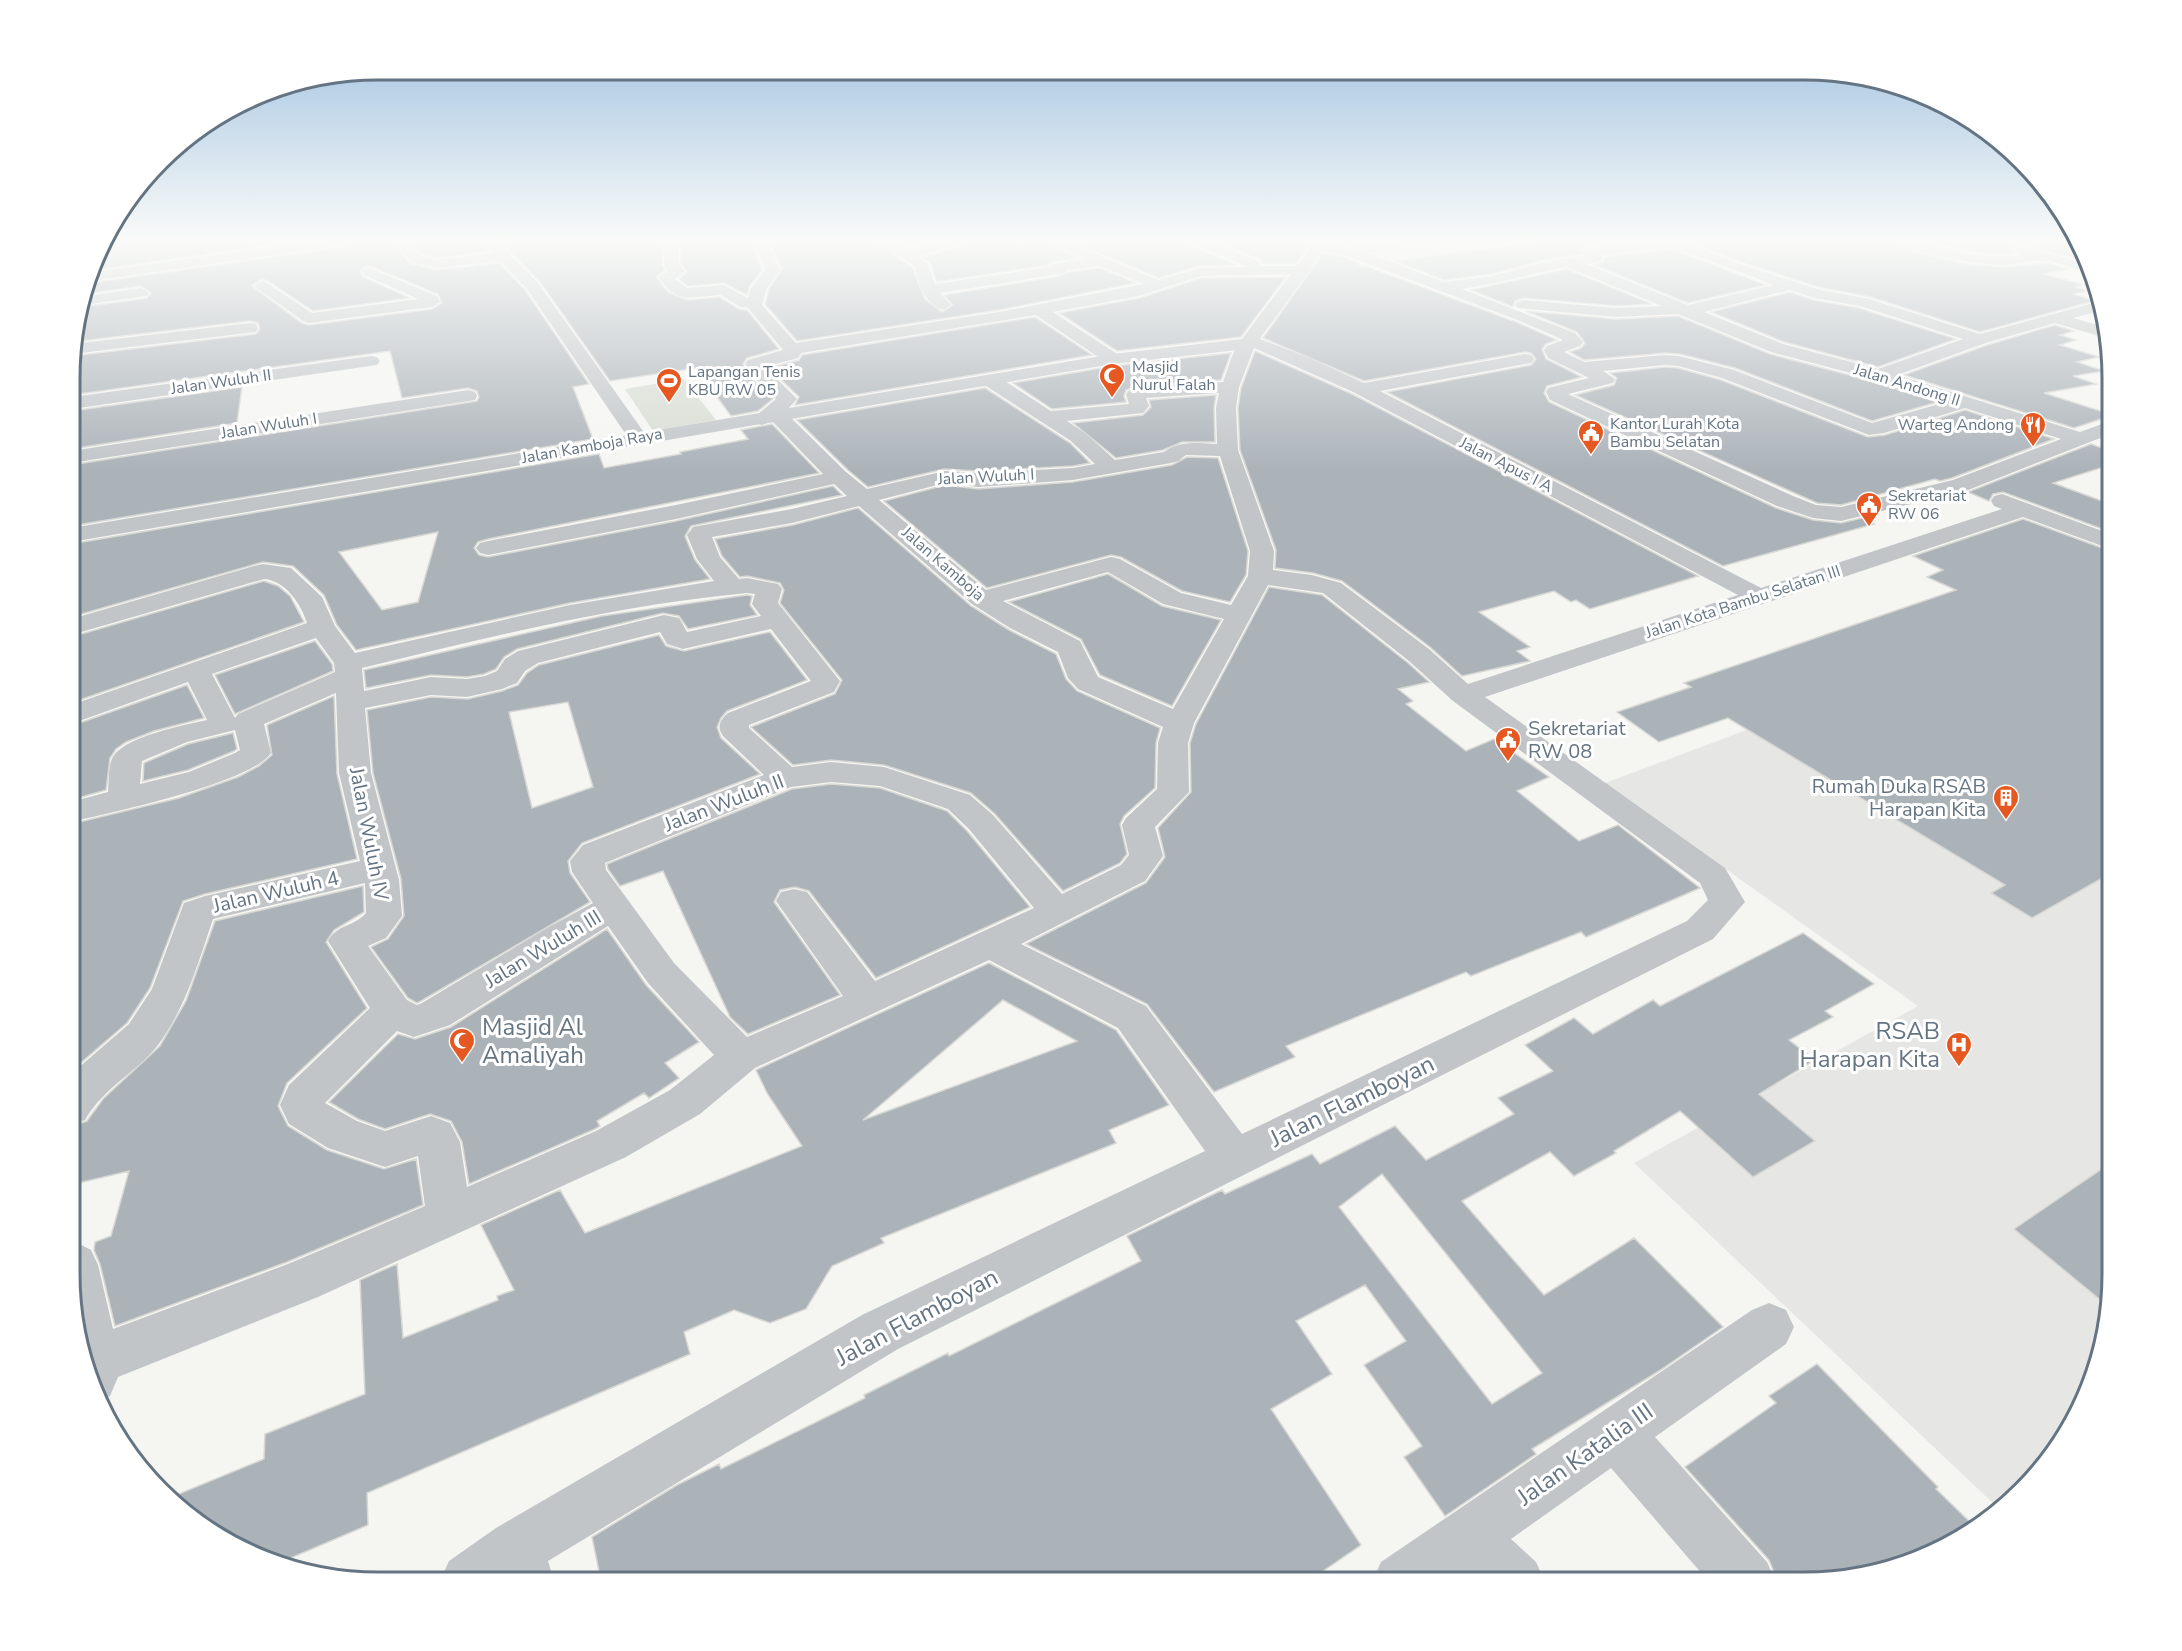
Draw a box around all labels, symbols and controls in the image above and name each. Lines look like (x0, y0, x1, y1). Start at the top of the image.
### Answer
place label: Masjid Nurul Falah (1132, 356, 1216, 396)
street label: Jalan Andong II (1850, 358, 1963, 412)
place label: Lapangan Tenis KBU RW 05 (688, 361, 801, 401)
mosque icon: Masjid Nurul Falah (1097, 361, 1127, 399)
street label: Jalan Wuluh II (168, 364, 273, 400)
sports icon: Lapangan Tenis KBU RW 05 (654, 366, 684, 404)
street label: Jalan Wuluh I (218, 408, 319, 445)
restaurant icon: Warteg Andong (2018, 410, 2048, 448)
place label: Kantor Lurah Kota Bambu Selatan (1610, 413, 1739, 453)
place label: Warteg Andong (1898, 414, 2014, 436)
public building icon: Kantor Lurah Kota Bambu Selatan (1576, 418, 1606, 456)
street label: Jalan Kamboja Raya (519, 423, 664, 469)
street label: Jalan Apus I A (1455, 432, 1557, 498)
street label: Jalan Wuluh I (936, 463, 1035, 491)
place label: Sekretariat RW 06 (1888, 485, 1966, 525)
public building icon: Sekretariat RW 06 (1854, 490, 1884, 528)
street label: Jalan Kamboja (896, 521, 989, 606)
street label: Jalan Kota Bambu Selatan III (1642, 560, 1843, 644)
place label: Sekretariat RW 08 (1528, 715, 1627, 765)
public building icon: Sekretariat RW 08 (1493, 725, 1523, 763)
street label: Jalan Wuluh IV (343, 764, 395, 903)
street label: Jalan Wuluh II (659, 768, 788, 839)
place label: Rumah Duka RSAB Harapan Kita (1812, 773, 1986, 823)
building icon: Rumah Duka RSAB Harapan Kita (1991, 783, 2021, 821)
street label: Jalan Wuluh 4 (210, 864, 341, 920)
street label: Jalan Wuluh III (479, 904, 606, 995)
place label: Masjid Al Amaliyah (482, 1011, 584, 1071)
place label: RSAB Harapan Kita (1800, 1015, 1940, 1075)
mosque icon: Masjid Al Amaliyah (447, 1026, 477, 1064)
hospital icon: RSAB Harapan Kita (1944, 1030, 1974, 1068)
street label: Jalan Flamboyan (1264, 1047, 1440, 1155)
street label: Jalan Flamboyan (829, 1261, 1004, 1374)
street label: Jalan Katalia III (1510, 1395, 1659, 1513)

